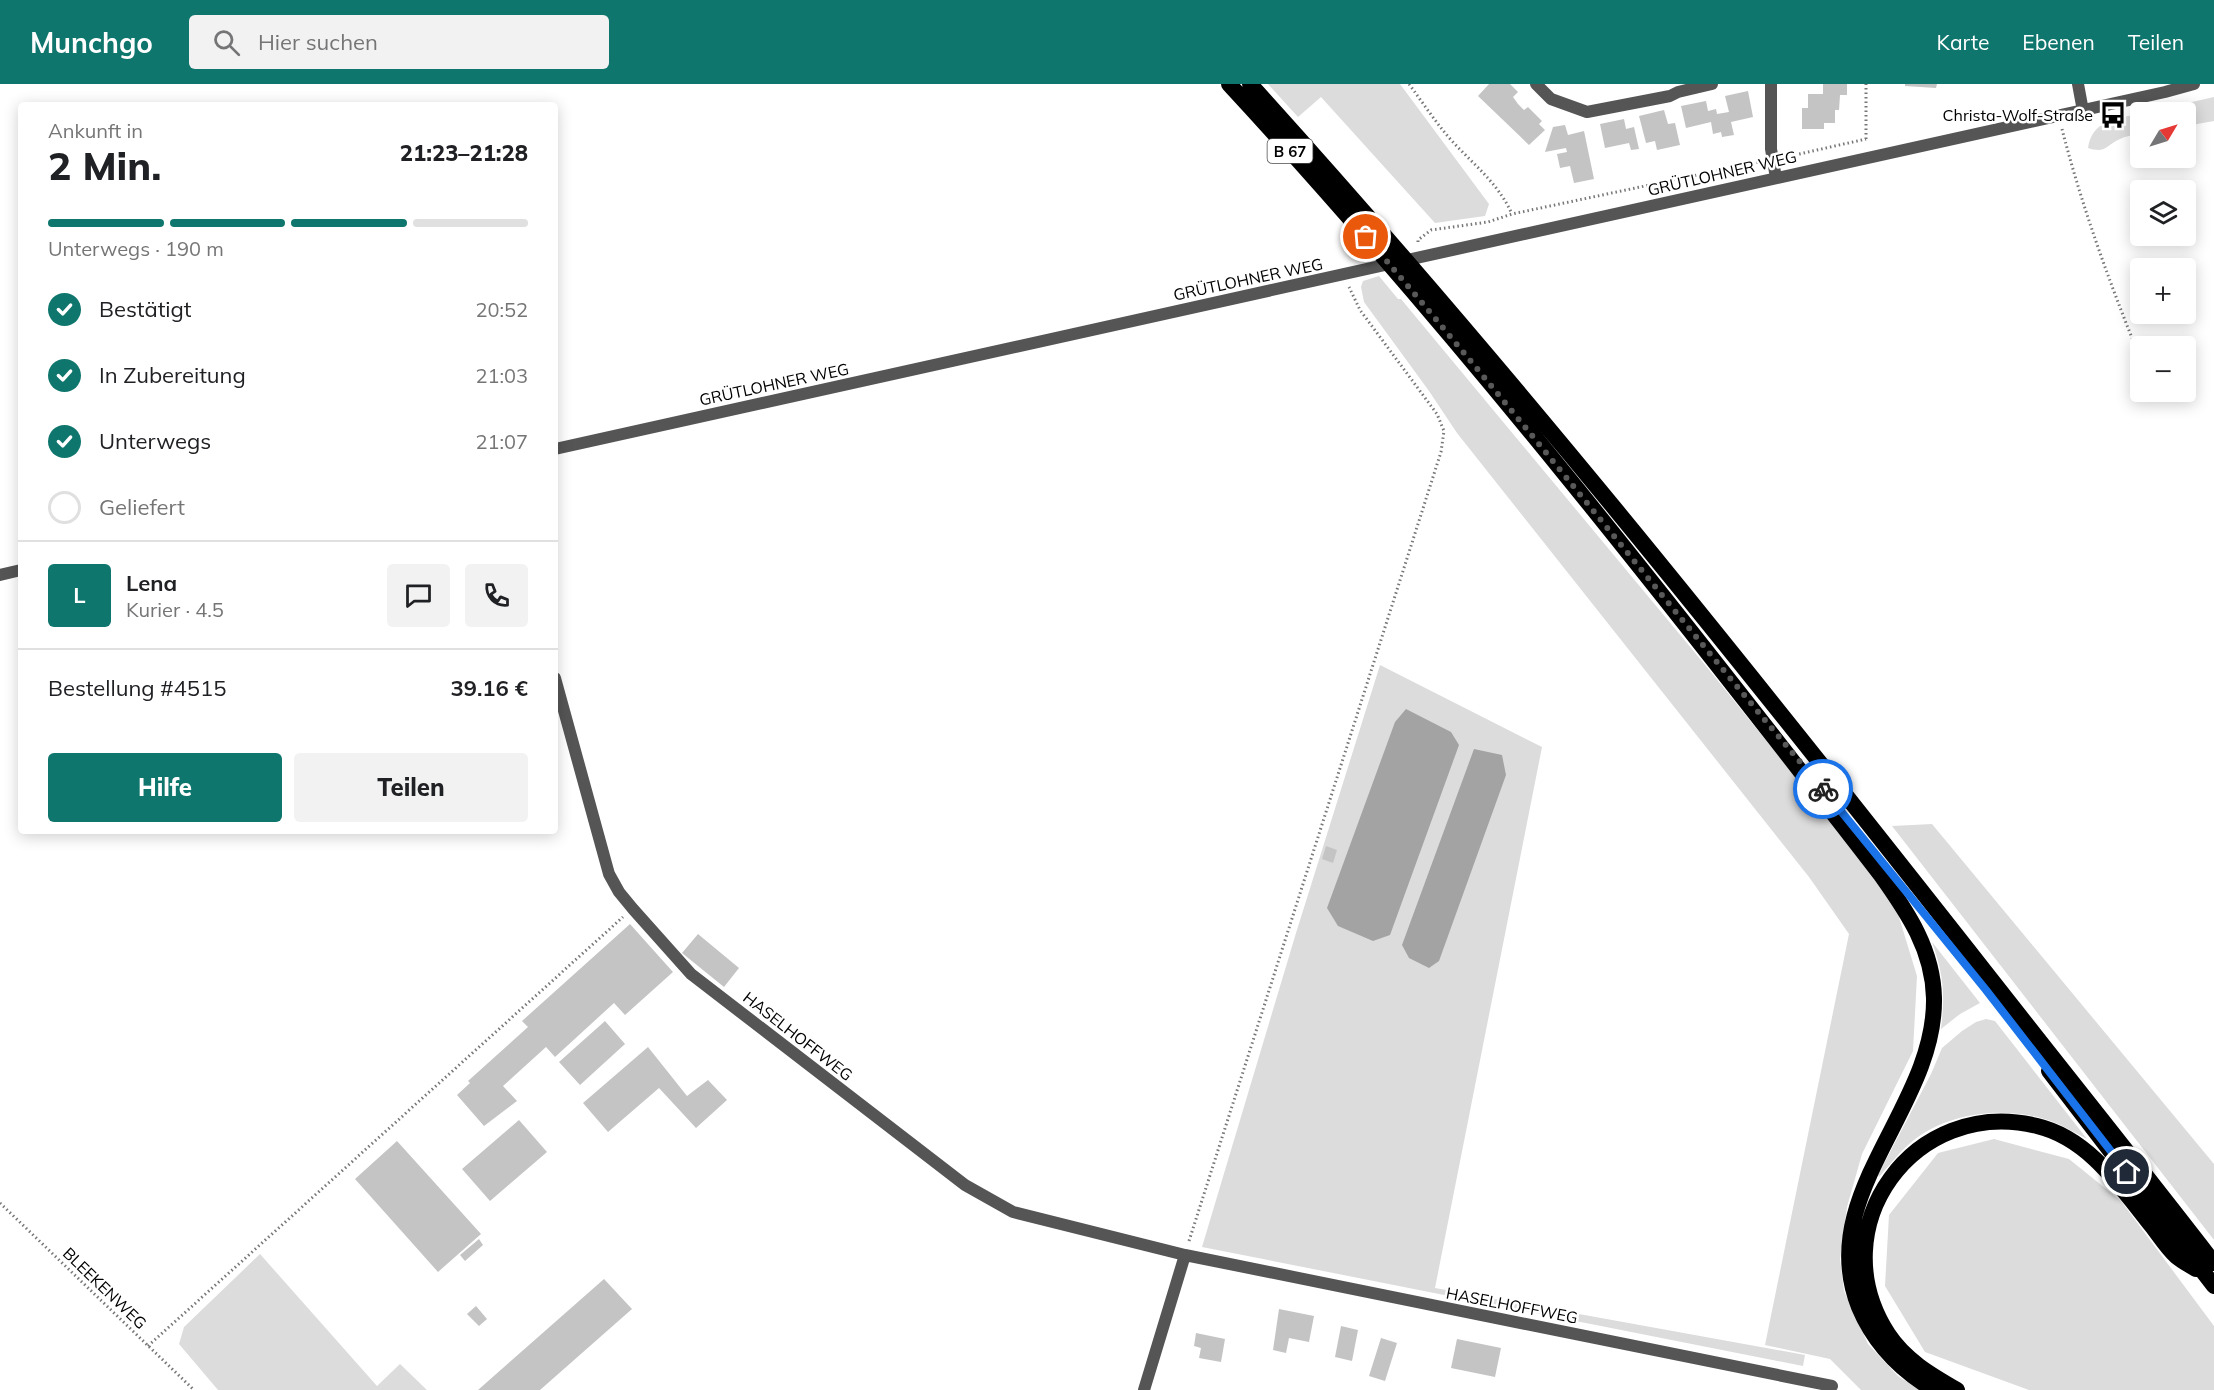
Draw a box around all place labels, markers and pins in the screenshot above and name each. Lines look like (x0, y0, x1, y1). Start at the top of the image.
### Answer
bus stop icon: Christa-Wolf-Straße (2098, 100, 2128, 130)
place label: Christa-Wolf-Straße (1943, 105, 2093, 125)
pin (1340, 211, 1391, 262)
pin (2101, 1146, 2152, 1197)

